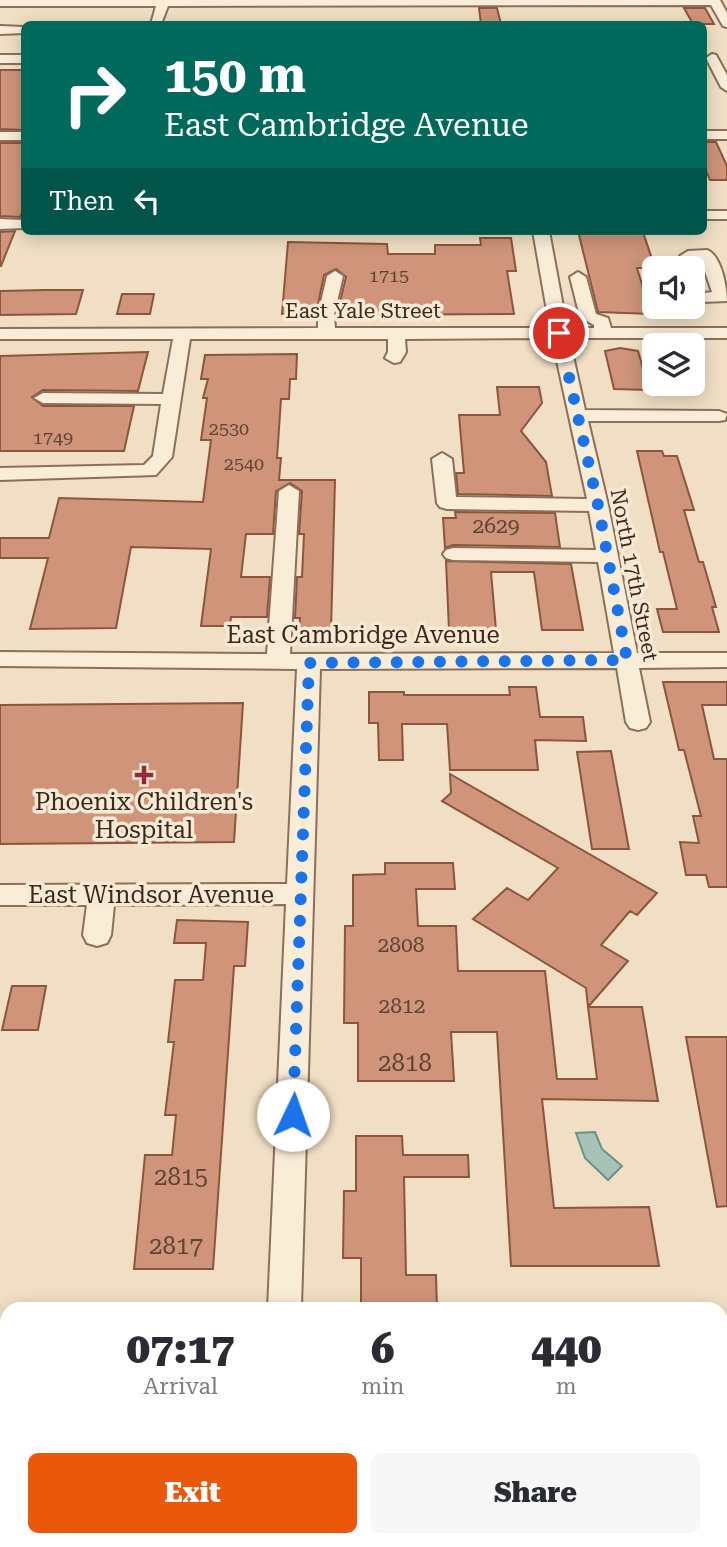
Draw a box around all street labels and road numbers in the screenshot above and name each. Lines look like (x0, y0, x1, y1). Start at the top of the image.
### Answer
street label: East Yale Street (285, 299, 441, 323)
street label: North 17th Street (605, 487, 663, 664)
street label: East Cambridge Avenue (226, 621, 500, 649)
street label: East Windsor Avenue (28, 881, 274, 909)

